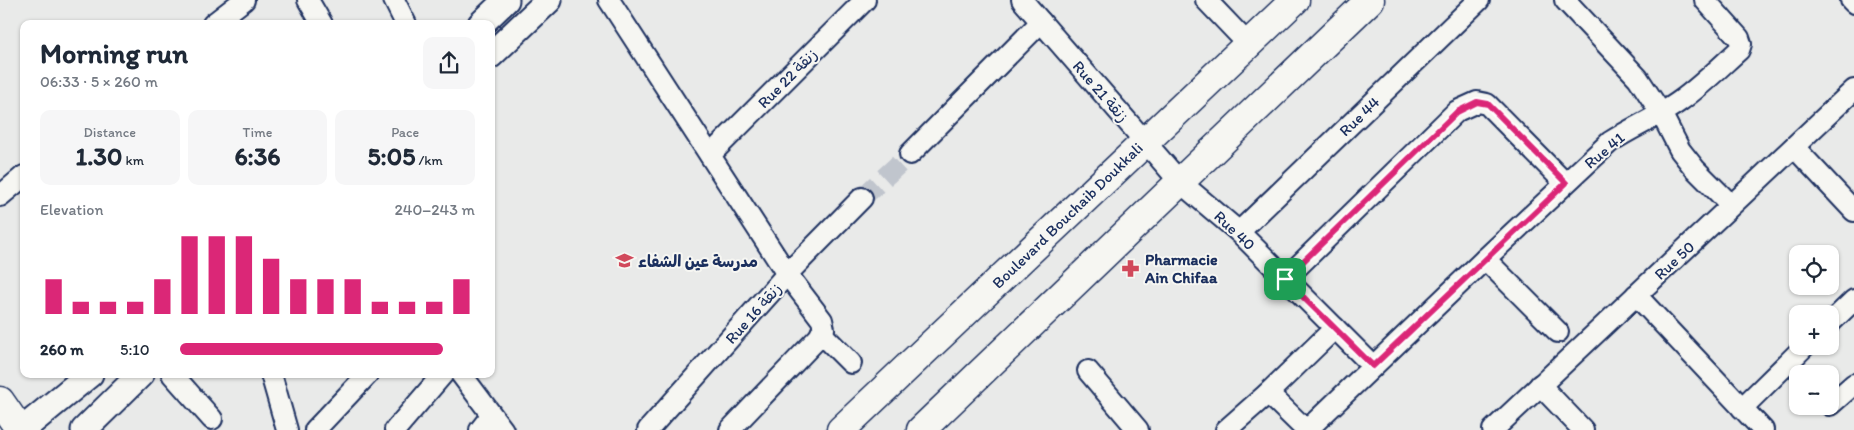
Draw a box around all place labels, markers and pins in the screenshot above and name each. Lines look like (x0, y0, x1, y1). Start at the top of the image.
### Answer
place label: Pharmacie Ain Chifaa (1144, 250, 1218, 287)
school or university icon: مدرسة عين الشفاء (614, 251, 634, 271)
place label: مدرسة عين الشفاء (638, 252, 758, 271)
pharmacy icon: Pharmacie Ain Chifaa (1121, 258, 1141, 278)
pin (1264, 258, 1306, 300)

